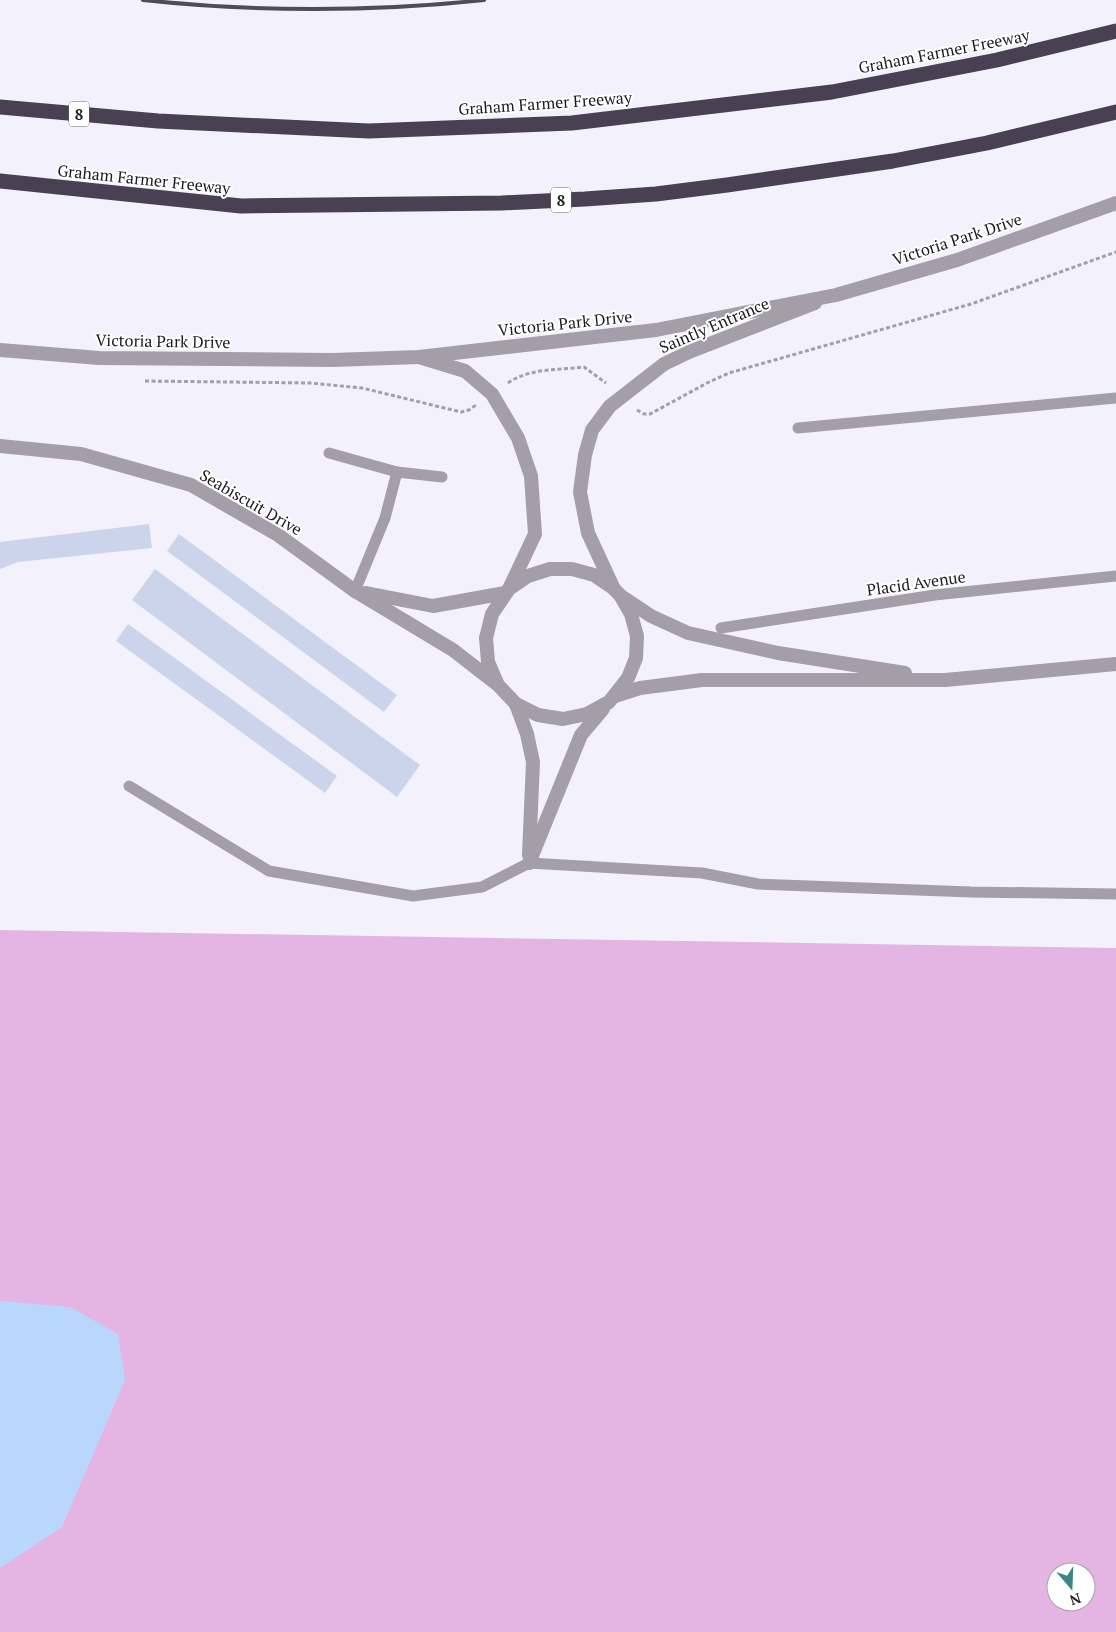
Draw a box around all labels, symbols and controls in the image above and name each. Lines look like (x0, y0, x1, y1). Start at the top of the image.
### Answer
street label: Graham Farmer Freeway (857, 23, 1032, 78)
street label: Graham Farmer Freeway (457, 86, 633, 120)
road number: 8 (69, 102, 89, 126)
street label: Graham Farmer Freeway (56, 159, 233, 199)
road number: 8 (551, 188, 571, 212)
street label: Victoria Park Drive (889, 208, 1025, 270)
street label: Saintly Entrance (656, 292, 772, 358)
street label: Victoria Park Drive (497, 305, 633, 341)
street label: Victoria Park Drive (95, 329, 231, 353)
street label: Seabiscuit Drive (196, 464, 306, 540)
street label: Placid Avenue (865, 565, 967, 601)
north arrow (1046, 1562, 1096, 1612)
text: N (1067, 1589, 1084, 1611)

